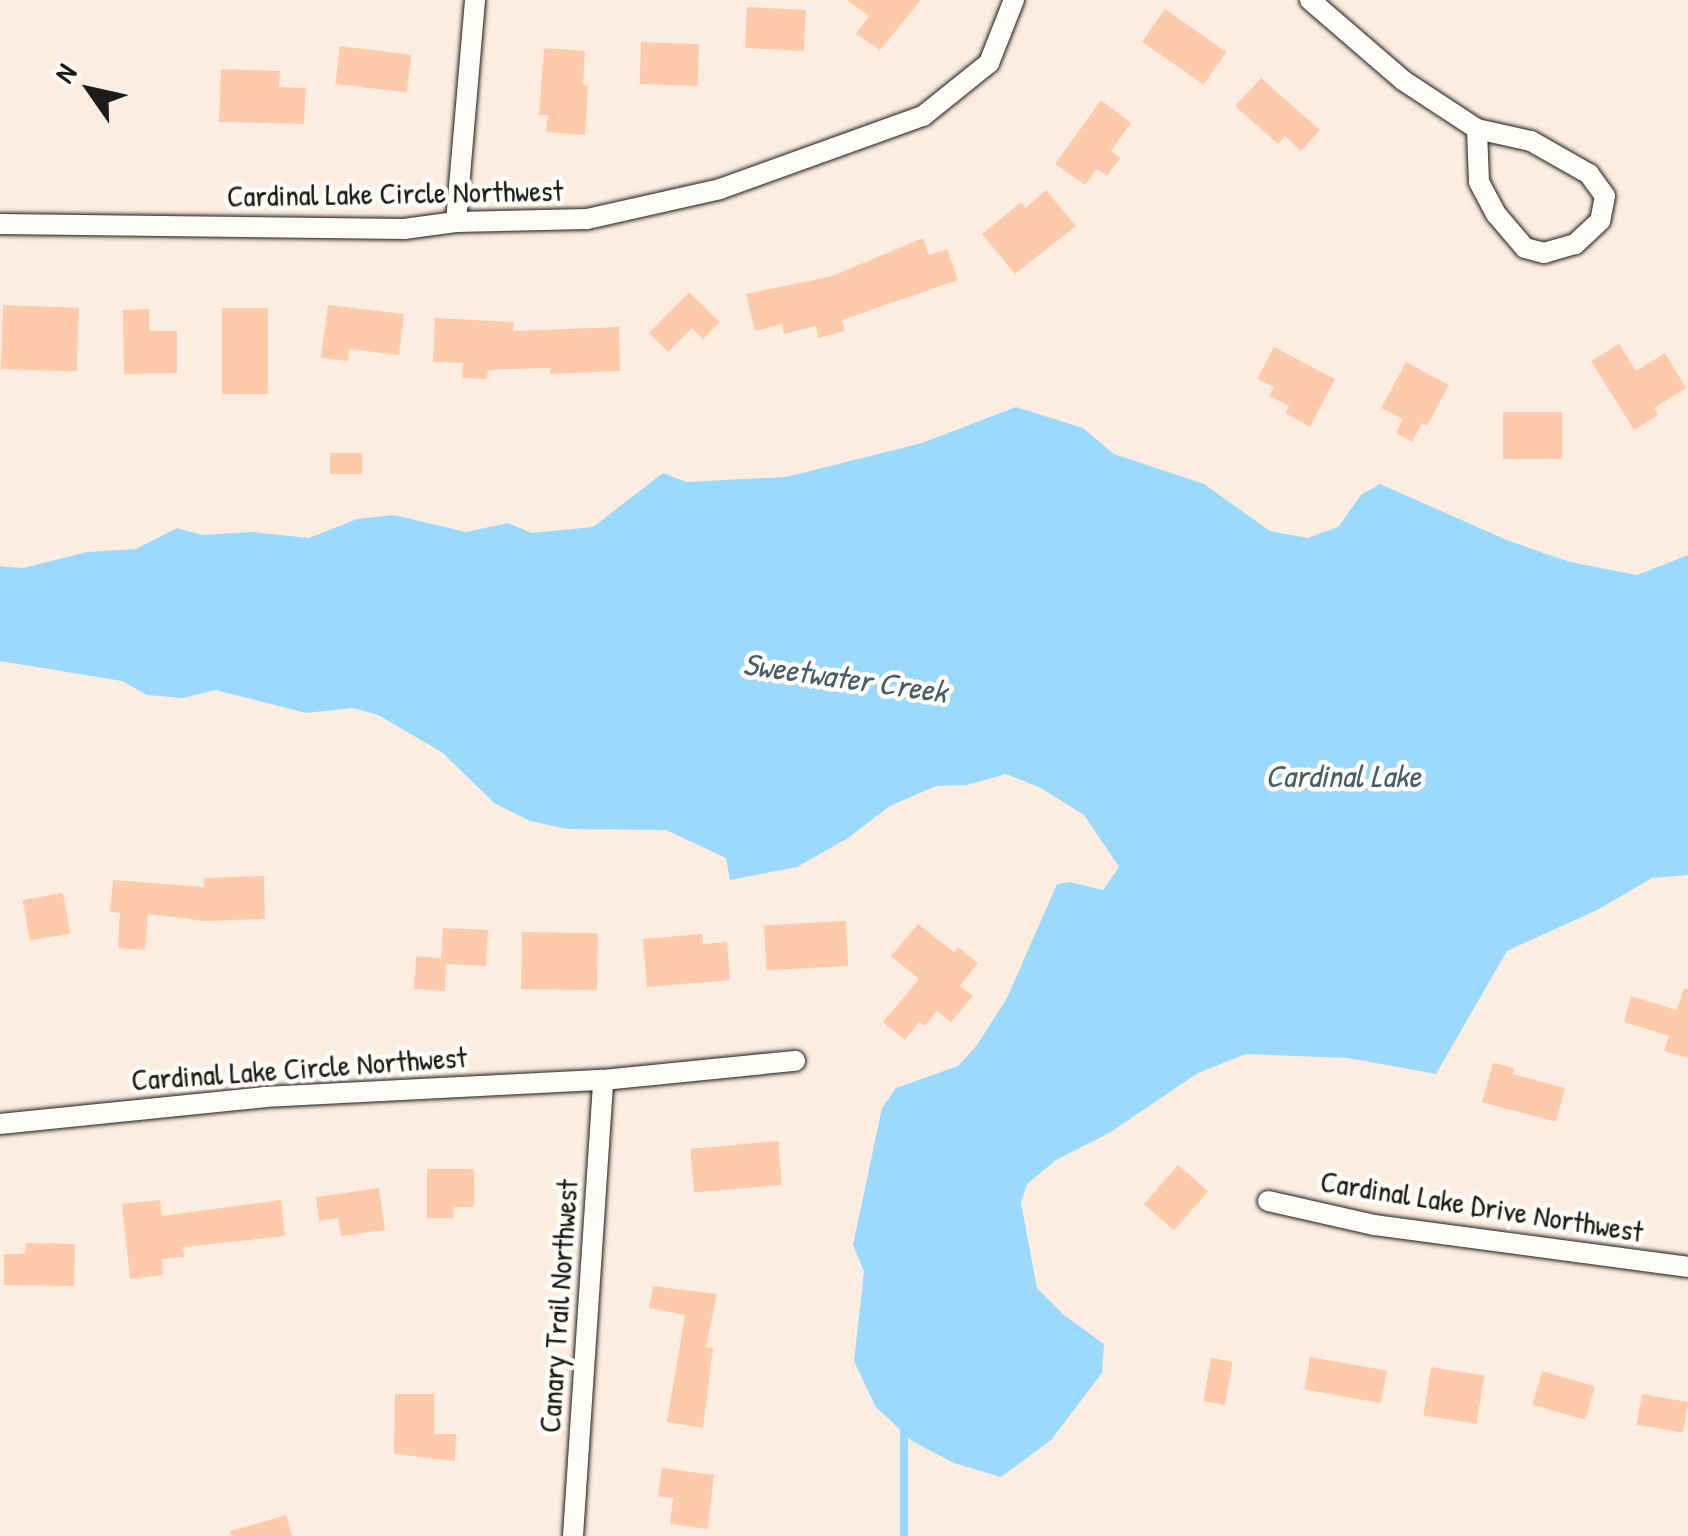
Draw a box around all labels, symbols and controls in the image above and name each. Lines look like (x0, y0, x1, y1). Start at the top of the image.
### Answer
north arrow (40, 40, 140, 140)
text: N (45, 56, 85, 90)
street label: Cardinal Lake Circle Northwest (227, 172, 563, 214)
water label: Sweetwater Creek (741, 645, 949, 711)
water label: Cardinal Lake (1265, 757, 1421, 795)
street label: Cardinal Lake Circle Northwest (130, 1038, 468, 1098)
street label: Cardinal Lake Drive Northwest (1318, 1163, 1646, 1249)
street label: Canary Trail Northwest (531, 1178, 585, 1434)

